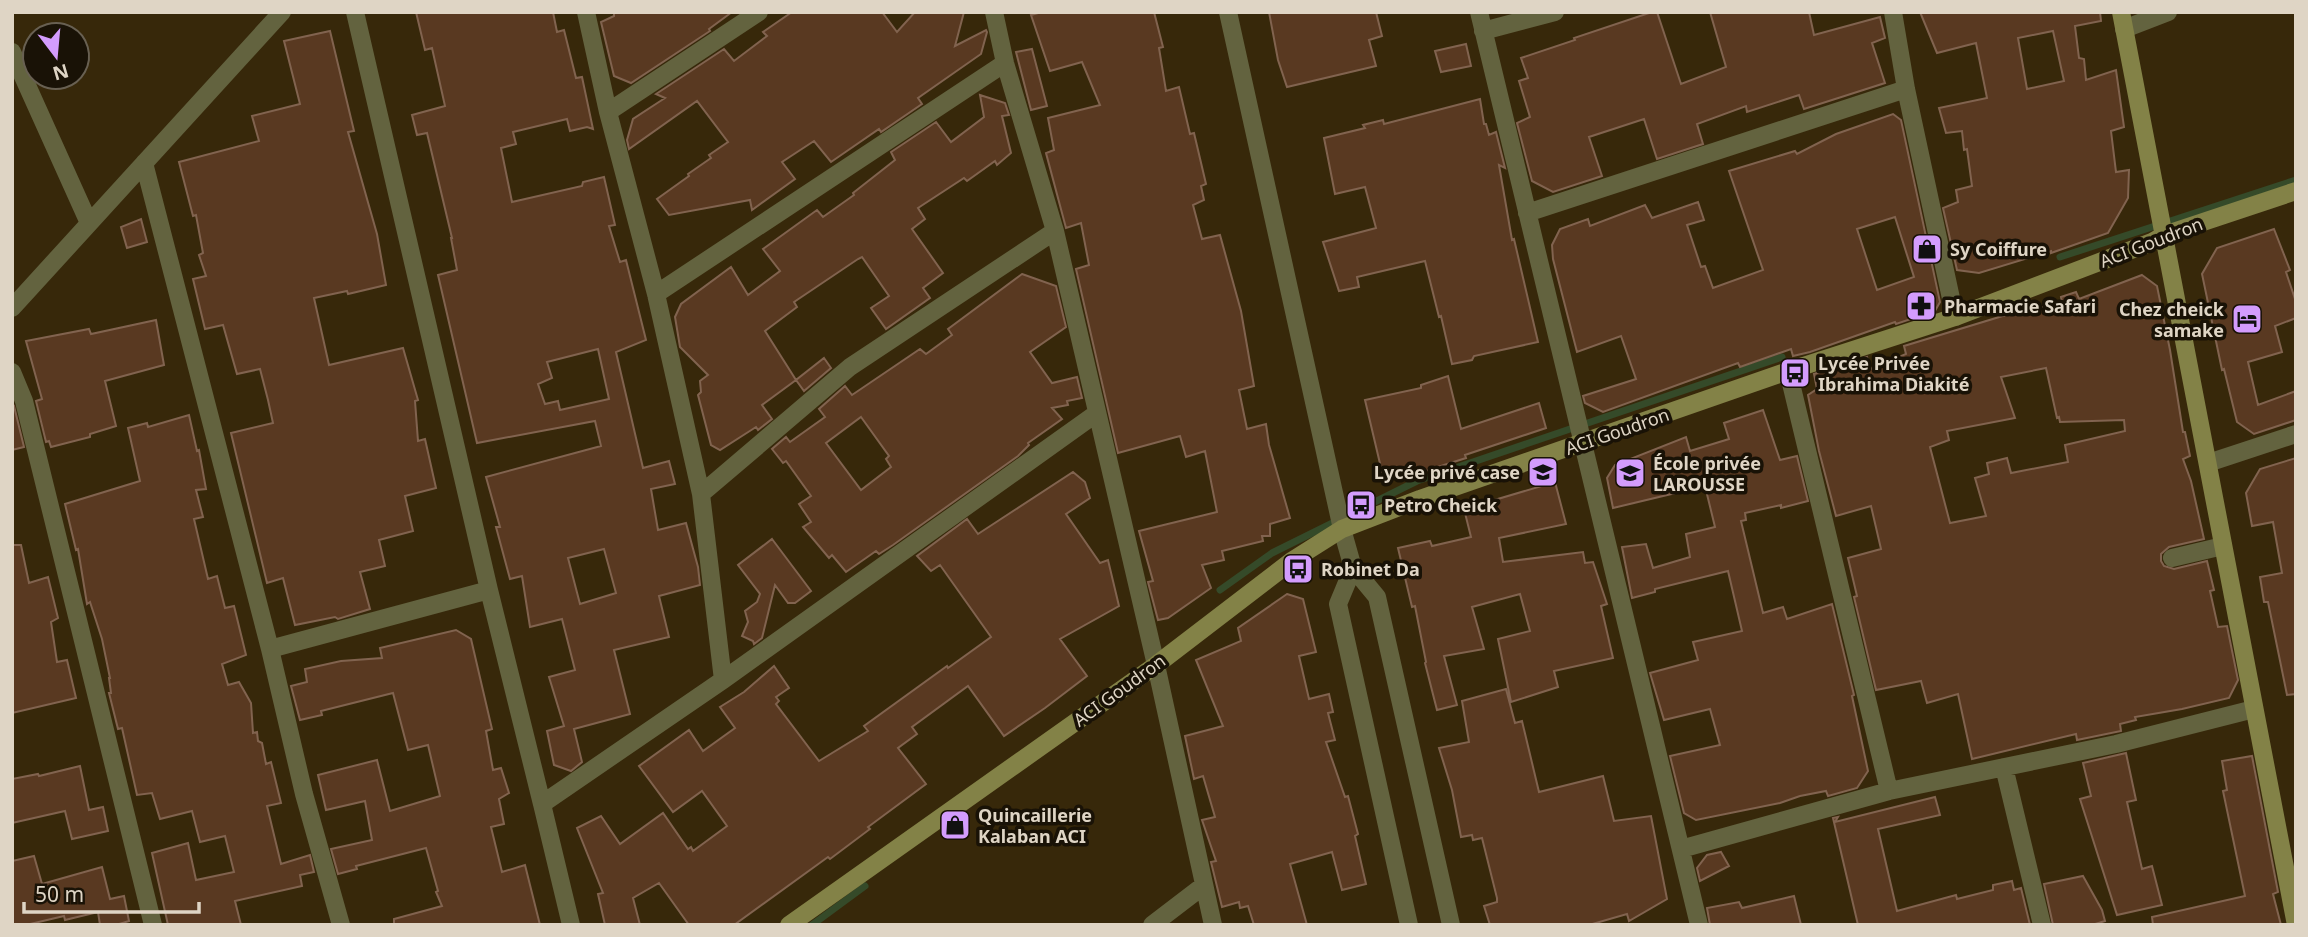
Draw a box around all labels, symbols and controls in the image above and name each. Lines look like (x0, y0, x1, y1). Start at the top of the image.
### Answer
north arrow (21, 21, 91, 91)
text: N (50, 58, 72, 87)
street label: ACI Goudron (2096, 211, 2206, 273)
shop icon: Sy Coiffure (1910, 232, 1944, 266)
place label: Sy Coiffure (1950, 237, 2047, 261)
pharmacy icon: Pharmacie Safari (1904, 289, 1938, 323)
place label: Pharmacie Safari (1944, 294, 2096, 318)
place label: Chez cheick samake (2119, 297, 2225, 342)
hotel icon: Chez cheick samake (2230, 302, 2264, 336)
place label: Lycée Privée Ibrahima Diakité (1818, 351, 1969, 396)
bus stop icon: Lycée Privée Ibrahima Diakité (1778, 356, 1812, 390)
street label: ACI Goudron (1562, 402, 1672, 460)
place label: École privée LAROUSSE (1653, 451, 1761, 496)
school or university icon: Lycée privé case (1526, 455, 1560, 489)
school or university icon: École privée LAROUSSE (1613, 456, 1647, 490)
place label: Lycée privé case (1374, 460, 1520, 484)
bus stop icon: Petro Cheick (1344, 488, 1378, 522)
place label: Petro Cheick (1384, 493, 1498, 517)
bus stop icon: Robinet Da (1281, 552, 1315, 586)
place label: Robinet Da (1321, 557, 1420, 581)
street label: ACI Goudron (1068, 648, 1170, 732)
place label: Quincaillerie Kalaban ACI (978, 803, 1092, 848)
shop icon: Quincaillerie Kalaban ACI (938, 808, 972, 842)
scale bar (24, 870, 200, 914)
text: 50 m (35, 880, 84, 908)

